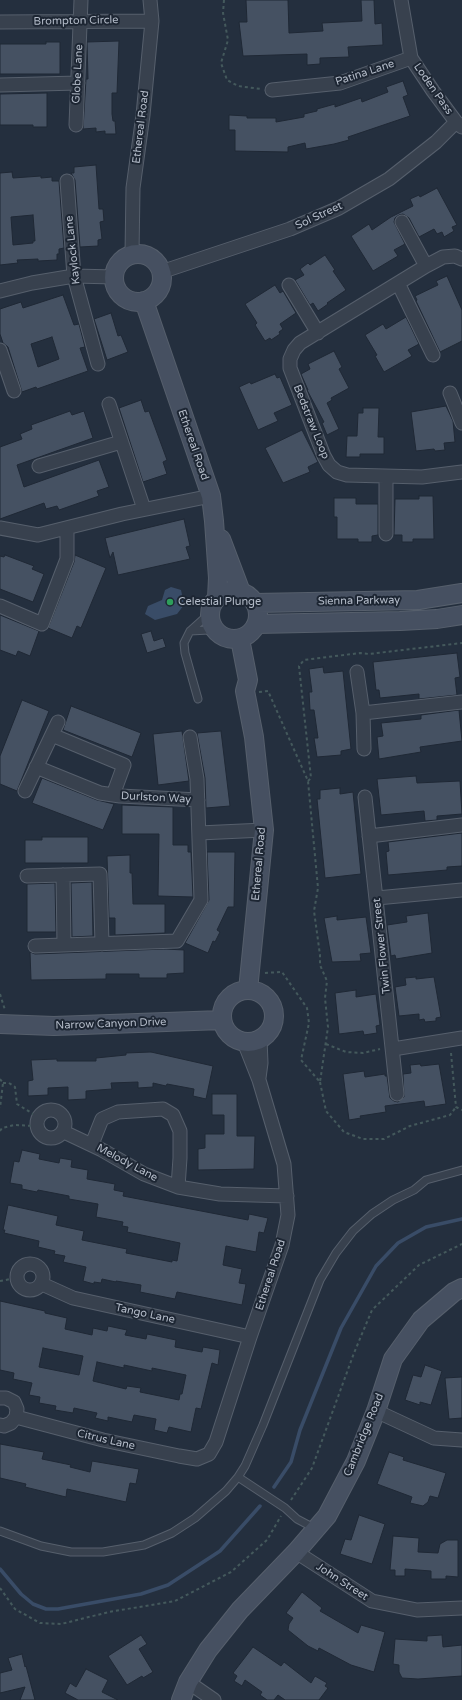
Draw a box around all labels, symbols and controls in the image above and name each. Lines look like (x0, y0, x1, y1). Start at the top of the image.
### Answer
street label: Brompton Circle (33, 14, 119, 28)
street label: Globe Lane (70, 44, 86, 104)
street label: Patina Lane (334, 57, 396, 89)
street label: Loden Pass (411, 61, 455, 117)
street label: Ethereal Road (130, 90, 152, 164)
street label: Sol Street (293, 199, 345, 233)
street label: Kaylock Lane (63, 215, 83, 285)
street label: Bedstraw Loop (290, 383, 332, 461)
street label: Ethereal Road (175, 408, 211, 482)
street label: Sienna Parkway (318, 594, 400, 608)
place label: Celestial Plunge (178, 595, 261, 609)
marker: Celestial Plunge (165, 597, 175, 607)
street label: Durlston Way (121, 790, 191, 806)
street label: Ethereal Road (249, 827, 269, 901)
street label: Twin Flower Street (370, 897, 394, 995)
street label: Narrow Canyon Drive (55, 1015, 167, 1033)
street label: Melody Lane (94, 1141, 160, 1185)
street label: Ethereal Road (253, 1238, 289, 1312)
street label: Tango Lane (114, 1301, 176, 1327)
street label: Cambridge Road (341, 1392, 387, 1478)
street label: Citrus Lane (76, 1427, 136, 1453)
street label: John Street (313, 1560, 371, 1604)

